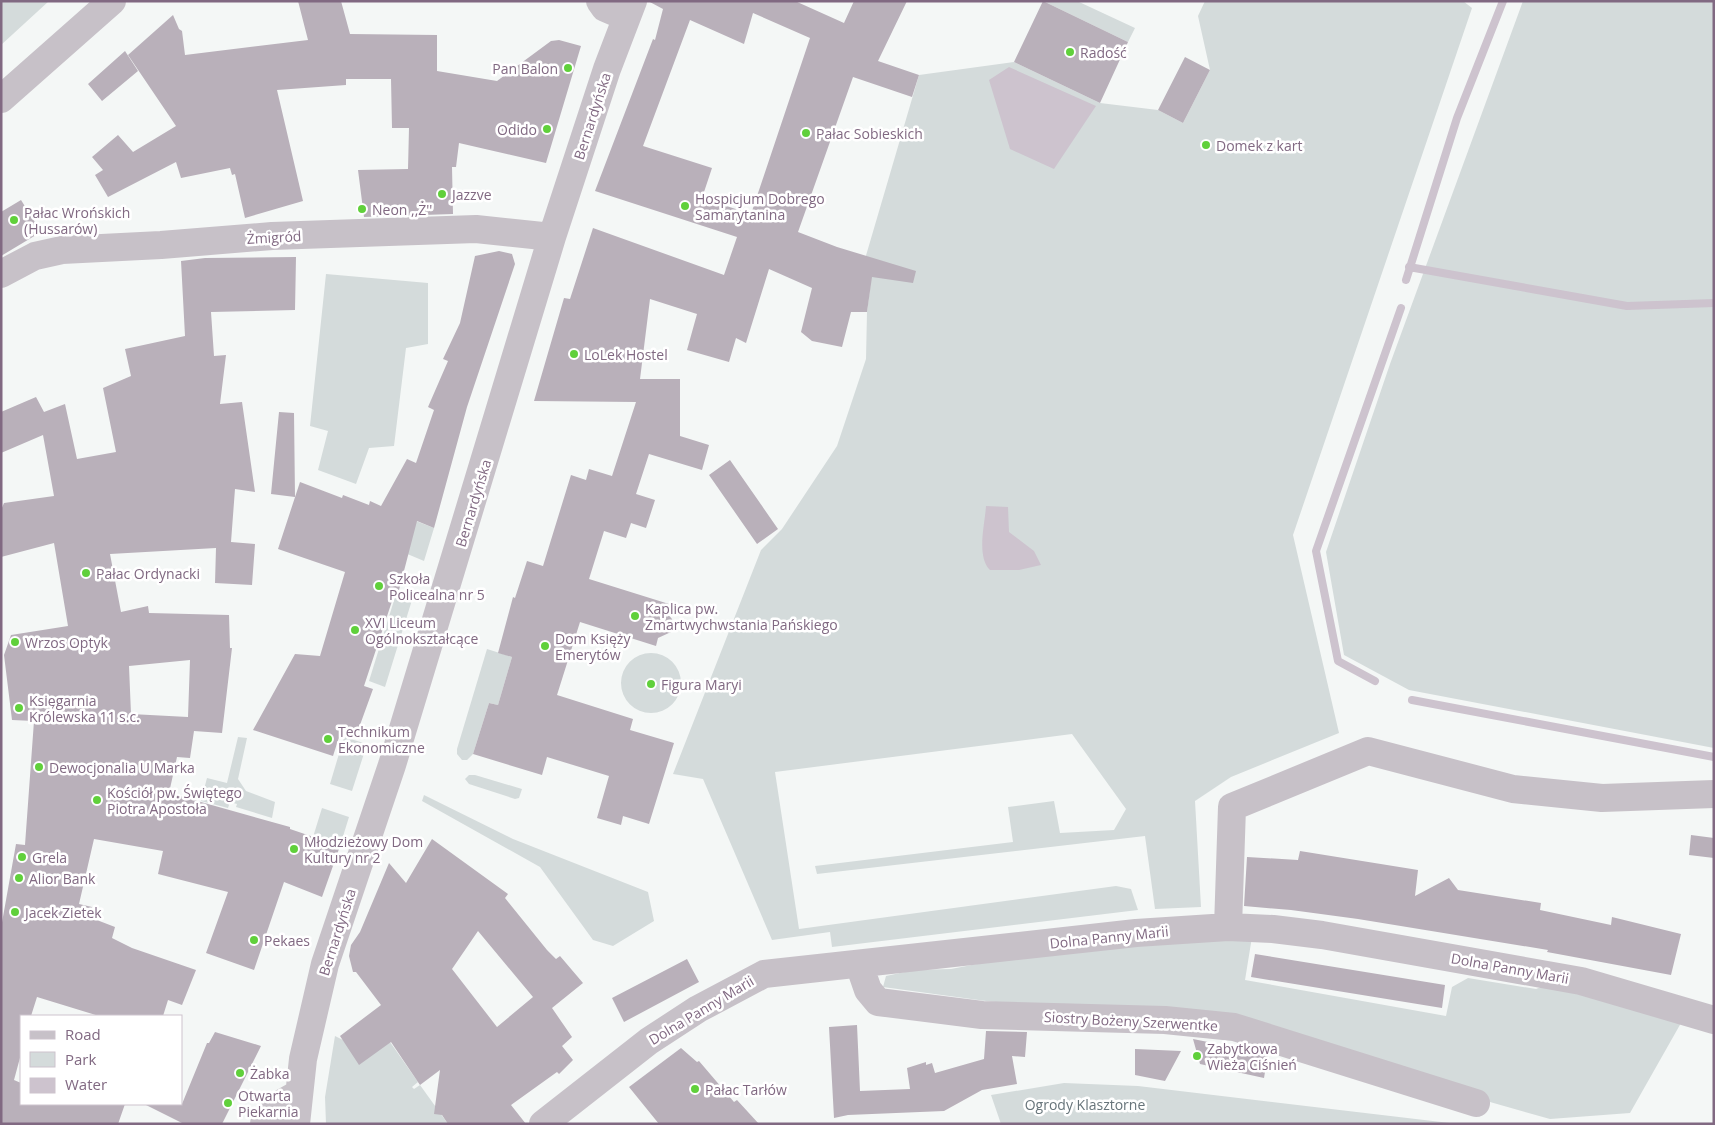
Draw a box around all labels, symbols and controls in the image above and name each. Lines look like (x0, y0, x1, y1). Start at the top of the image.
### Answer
place label: Radość (1080, 43, 1127, 62)
marker: Radość (1064, 46, 1076, 58)
place label: Pan Balon (492, 59, 558, 78)
marker: Pan Balon (562, 62, 574, 74)
street label: Bernardyńska (569, 70, 615, 162)
place label: Odido (497, 120, 537, 139)
marker: Odido (541, 123, 553, 135)
place label: Pałac Sobieskich (816, 124, 923, 143)
marker: Pałac Sobieskich (800, 127, 812, 139)
place label: Domek z kart (1216, 136, 1302, 155)
marker: Domek z kart (1200, 139, 1212, 151)
place label: Jazzve (450, 185, 492, 204)
marker: Jazzve (436, 188, 448, 200)
place label: Hospicjum Dobrego Samarytanina (695, 189, 825, 224)
place label: Neon ,,Ż'' (372, 200, 432, 219)
marker: Hospicjum Dobrego Samarytanina (679, 200, 691, 212)
place label: Pałac Wrońskich (Hussarów) (24, 203, 130, 238)
marker: Neon ,,Ż'' (356, 203, 368, 215)
marker: Pałac Wrońskich (Hussarów) (8, 214, 20, 226)
street label: Żmigród (246, 226, 302, 248)
place label: LoLek Hostel (584, 345, 668, 364)
marker: LoLek Hostel (568, 348, 580, 360)
street label: Bernardyńska (451, 457, 495, 549)
place label: Pałac Ordynacki (96, 564, 200, 583)
marker: Pałac Ordynacki (80, 567, 92, 579)
place label: Szkoła Policealna nr 5 (389, 569, 485, 604)
marker: Szkoła Policealna nr 5 (373, 580, 385, 592)
place label: Kaplica pw. Zmartwychwstania Pańskiego (645, 599, 838, 634)
marker: Kaplica pw. Zmartwychwstania Pańskiego (629, 610, 641, 622)
place label: XVI Liceum Ogólnokształcące (365, 613, 479, 648)
marker: XVI Liceum Ogólnokształcące (349, 624, 361, 636)
place label: Dom Księży Emerytów (555, 629, 631, 664)
place label: Wrzos Optyk (25, 633, 108, 652)
marker: Wrzos Optyk (9, 636, 21, 648)
marker: Dom Księży Emerytów (539, 640, 551, 652)
place label: Figura Maryi (661, 675, 742, 694)
marker: Figura Maryi (645, 678, 657, 690)
place label: Księgarnia Królewska 11 s.c. (29, 691, 140, 726)
marker: Księgarnia Królewska 11 s.c. (13, 702, 25, 714)
place label: Technikum Ekonomiczne (338, 722, 425, 757)
marker: Technikum Ekonomiczne (322, 733, 334, 745)
place label: Dewocjonalia U Marka (49, 758, 195, 777)
marker: Dewocjonalia U Marka (33, 761, 45, 773)
place label: Kościół pw. Świętego Piotra Apostoła (107, 783, 242, 818)
marker: Kościół pw. Świętego Piotra Apostoła (91, 794, 103, 806)
place label: Młodzieżowy Dom Kultury nr 2 (304, 832, 423, 867)
marker: Młodzieżowy Dom Kultury nr 2 (288, 843, 300, 855)
place label: Grela (32, 848, 67, 867)
marker: Grela (16, 851, 28, 863)
place label: Alior Bank (29, 869, 96, 888)
marker: Alior Bank (13, 872, 25, 884)
street label: Bernardyńska (314, 886, 360, 978)
place label: Jacek Zietek (23, 903, 102, 922)
marker: Jacek Zietek (9, 906, 21, 918)
street label: Dolna Panny Marii (1049, 921, 1169, 953)
place label: Pekaes (264, 931, 310, 950)
marker: Pekaes (248, 934, 260, 946)
street label: Dolna Panny Marii (1450, 948, 1570, 988)
street label: Dolna Panny Marii (645, 971, 757, 1049)
street label: Siostry Bożeny Szerwentke (1044, 1007, 1219, 1035)
legend (20, 1015, 182, 1105)
text: Road (65, 1024, 101, 1044)
place label: Zabytkowa Wieża Ciśnień (1207, 1039, 1297, 1074)
text: Park (65, 1049, 96, 1069)
marker: Zabytkowa Wieża Ciśnień (1191, 1050, 1203, 1062)
place label: Żabka (250, 1064, 290, 1083)
marker: Żabka (234, 1067, 246, 1079)
text: Water (65, 1074, 107, 1094)
place label: Pałac Tarłów (705, 1080, 787, 1099)
marker: Pałac Tarłów (689, 1083, 701, 1095)
place label: Otwarta Piekarnia (238, 1086, 299, 1121)
park label: Ogrody Klasztorne (1025, 1095, 1145, 1114)
marker: Otwarta Piekarnia (222, 1097, 234, 1109)

